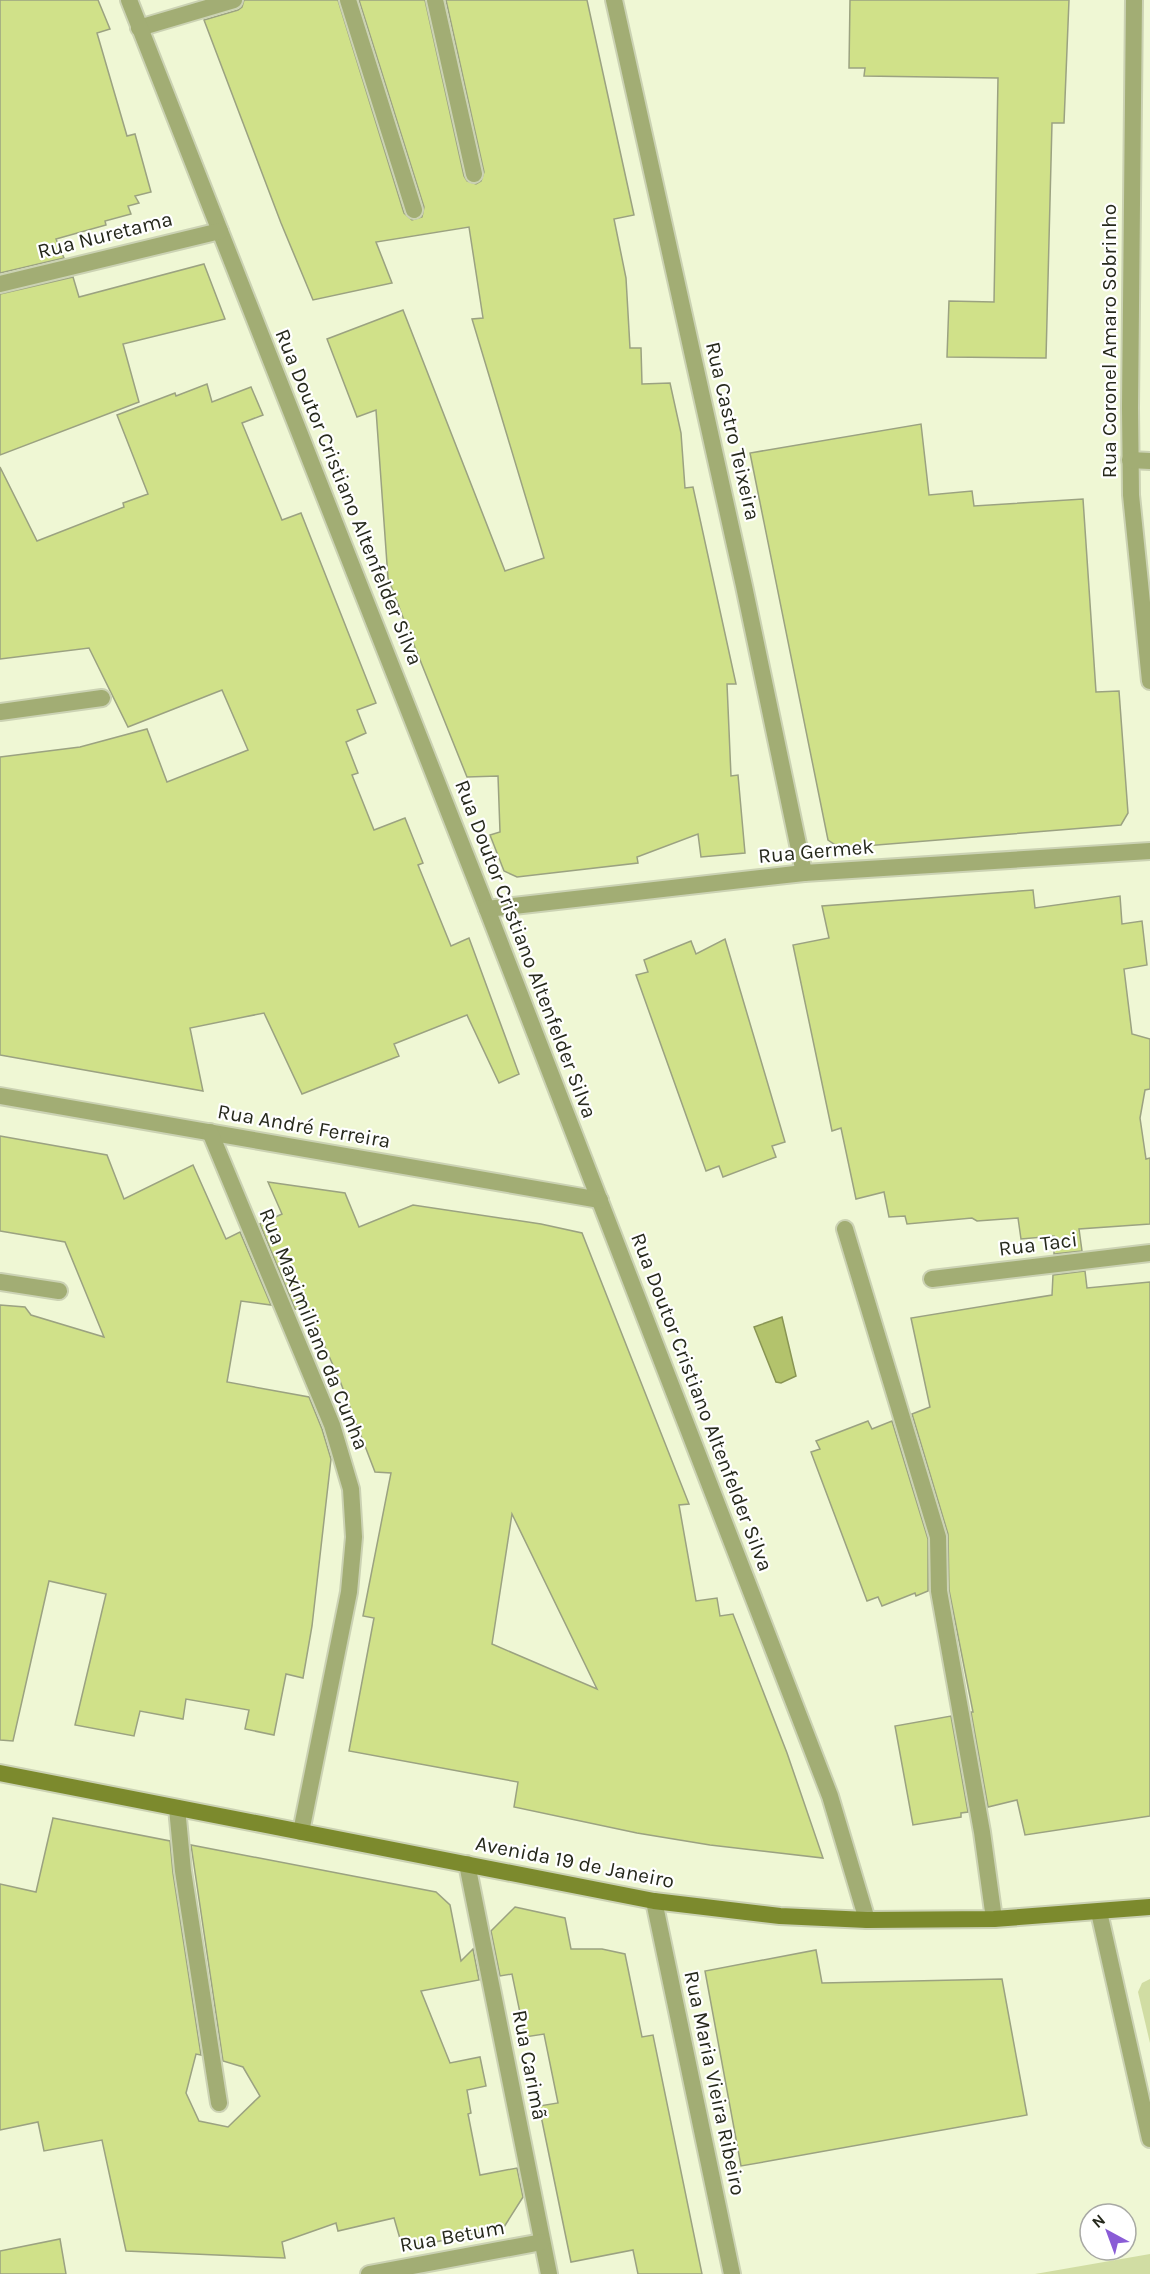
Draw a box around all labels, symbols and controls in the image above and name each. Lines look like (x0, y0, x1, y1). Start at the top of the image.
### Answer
street label: Rua Coronel Amaro Sobrinho (1097, 204, 1121, 478)
street label: Rua Nuretama (35, 207, 175, 263)
street label: Rua Doutor Cristiano Altenfelder Silva (270, 325, 428, 669)
street label: Rua Castro Teixeira (701, 339, 765, 523)
street label: Rua Doutor Cristiano Altenfelder Silva (450, 776, 602, 1122)
street label: Rua Germek (757, 834, 875, 868)
street label: Rua André Ferreira (216, 1099, 392, 1153)
street label: Rua Maximiliano da Cunha (254, 1205, 374, 1453)
street label: Rua Taci (997, 1227, 1079, 1261)
street label: Rua Doutor Cristiano Altenfelder Silva (626, 1229, 778, 1575)
street label: Avenida 19 de Janeiro (474, 1831, 676, 1893)
street label: Rua Maria Vieira Ribeiro (679, 1969, 751, 2197)
street label: Rua Carimã (508, 2008, 552, 2122)
north arrow (1078, 2202, 1138, 2262)
text: N (1088, 2210, 1109, 2232)
street label: Rua Betum (398, 2215, 506, 2257)

